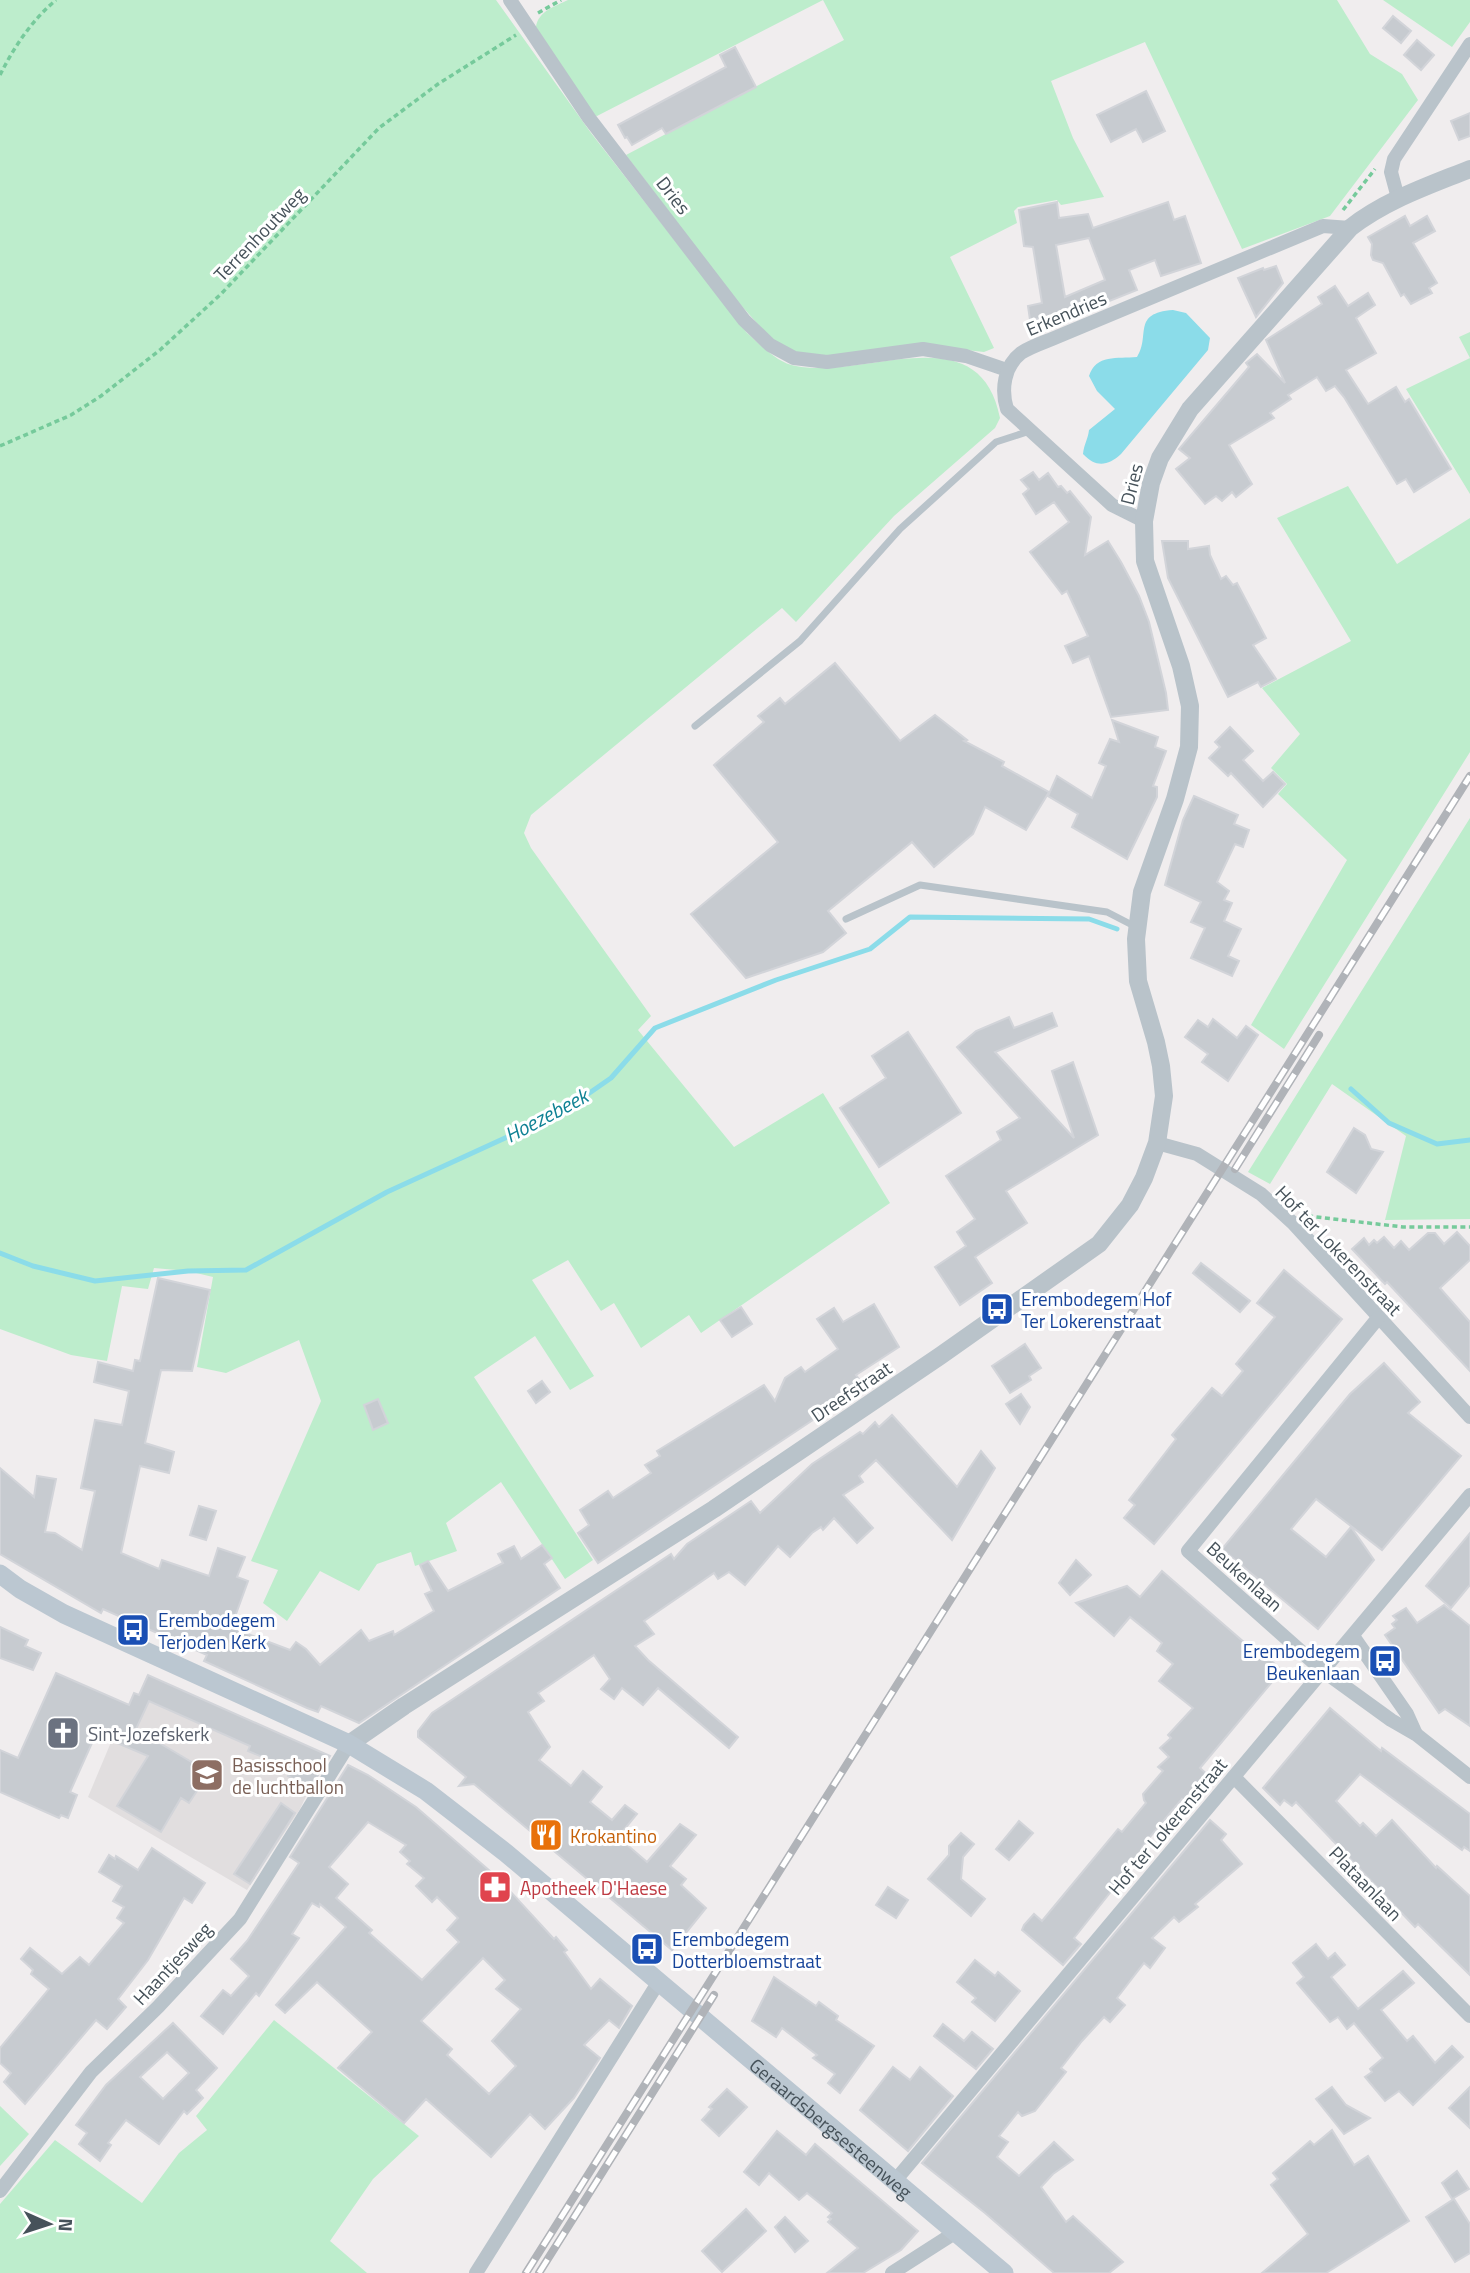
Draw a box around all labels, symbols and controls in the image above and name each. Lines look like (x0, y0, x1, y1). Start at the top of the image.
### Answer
street label: Dries (650, 170, 698, 220)
street label: Terrenhoutweg (206, 180, 312, 288)
street label: Erkendries (1021, 283, 1111, 343)
street label: Dries (1112, 460, 1150, 508)
water label: Hoezebeek (498, 1078, 596, 1150)
street label: Hof ter Lokerenstraat (1269, 1178, 1409, 1322)
place label: Erembodegem Hof Ter Lokerenstraat (1021, 1284, 1172, 1335)
bus stop icon: Erembodegem Hof Ter Lokerenstraat (978, 1290, 1016, 1328)
street label: Dreefstraat (805, 1353, 897, 1429)
street label: Beukenlaan (1200, 1534, 1290, 1618)
place label: Erembodegem Terjoden Kerk (158, 1605, 275, 1656)
bus stop icon: Erembodegem Terjoden Kerk (114, 1611, 152, 1649)
place label: Erembodegem Beukenlaan (1243, 1636, 1360, 1687)
bus stop icon: Erembodegem Beukenlaan (1366, 1642, 1404, 1680)
church icon: Sint-Jozefskerk (44, 1714, 82, 1752)
place label: Sint-Jozefskerk (88, 1719, 209, 1748)
place label: Basisschool de luchtballon (232, 1750, 344, 1801)
street label: Hof ter Lokerenstraat (1101, 1751, 1233, 1901)
school or university icon: Basisschool de luchtballon (188, 1756, 226, 1794)
restaurant icon: Krokantino (527, 1816, 565, 1854)
place label: Krokantino (570, 1821, 657, 1850)
street label: Plataanlaan (1323, 1839, 1409, 1927)
pharmacy icon: Apotheek D'Haese (476, 1868, 514, 1906)
place label: Apotheek D'Haese (520, 1873, 667, 1902)
street label: Haantjesweg (126, 1915, 219, 2011)
place label: Erembodegem Dotterbloemstraat (672, 1924, 822, 1975)
bus stop icon: Erembodegem Dotterbloemstraat (628, 1930, 666, 1968)
street label: Geraardsbergsesteenweg (744, 2050, 919, 2205)
north arrow (14, 2189, 84, 2259)
text: N (52, 2218, 81, 2232)

